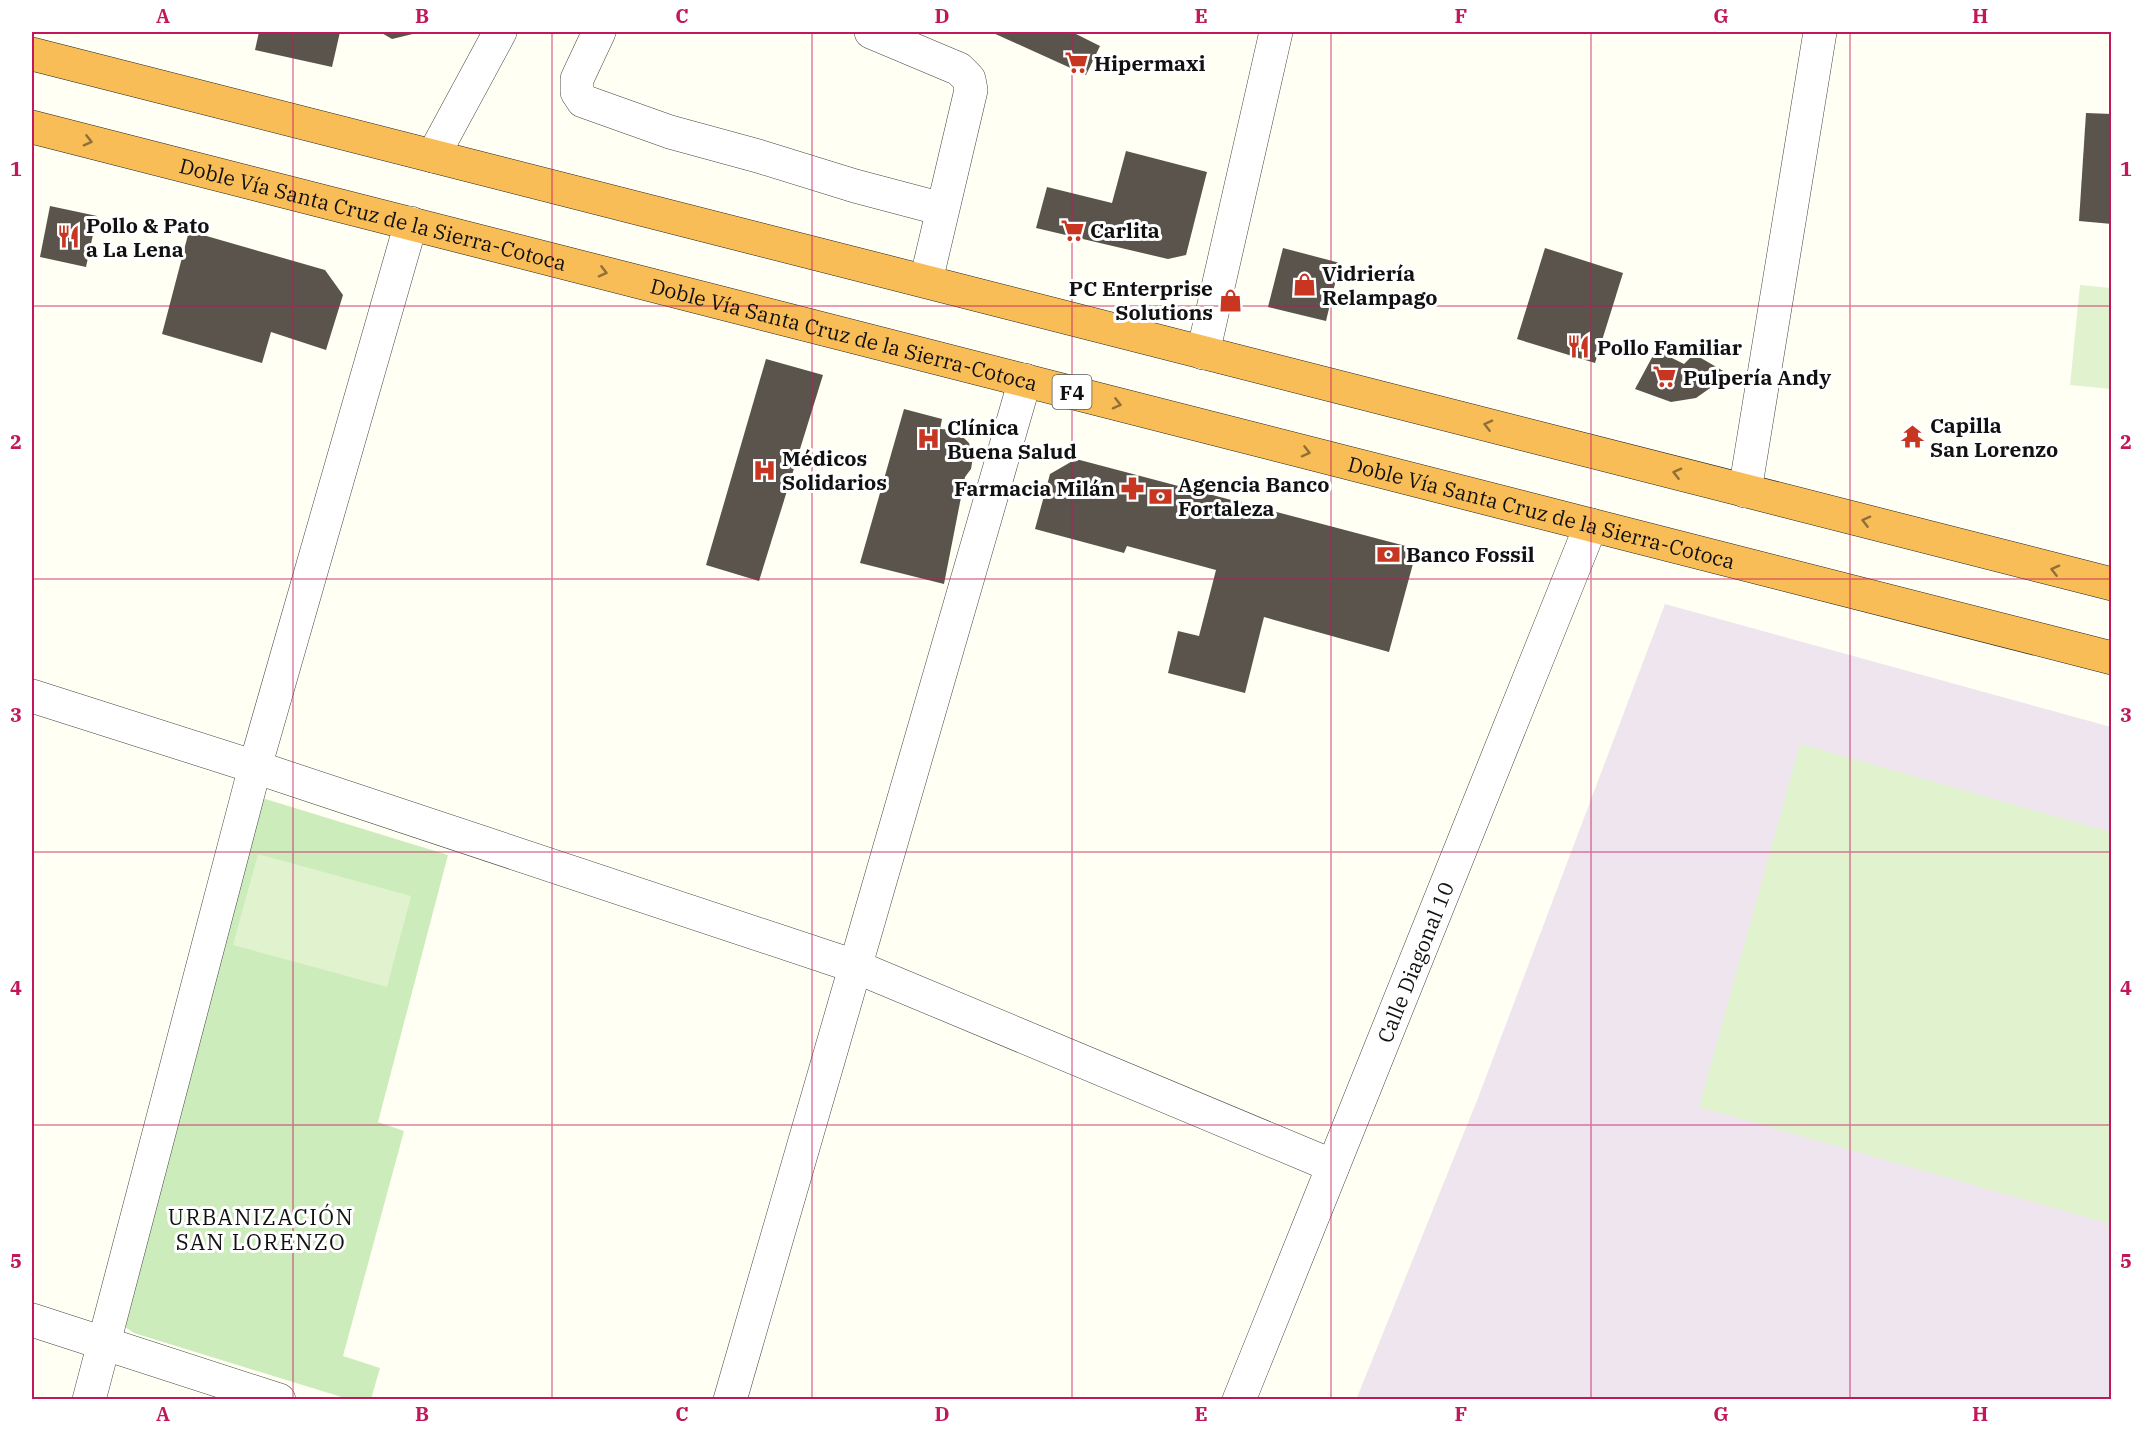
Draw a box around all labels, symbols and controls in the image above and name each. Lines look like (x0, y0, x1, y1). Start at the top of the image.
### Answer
text: A (156, 2, 170, 29)
text: B (415, 2, 429, 29)
text: C (675, 2, 689, 29)
text: D (934, 2, 950, 29)
text: E (1194, 2, 1208, 29)
text: F (1455, 2, 1467, 29)
text: G (1713, 2, 1729, 29)
text: H (1972, 2, 1988, 29)
place label: Hipermaxi (1094, 49, 1206, 77)
supermarket icon: Hipermaxi (1063, 50, 1089, 76)
one-way arrow (82, 134, 93, 146)
street label: Doble Vía Santa Cruz de la Sierra-Cotoca (177, 151, 570, 277)
text: 1 (10, 155, 22, 182)
text: 1 (2120, 155, 2132, 182)
place label: Pollo & Pato a La Lena (86, 211, 209, 263)
place label: Carlita (1090, 216, 1160, 244)
supermarket icon: Carlita (1059, 217, 1085, 243)
restaurant icon: Pollo & Pato a La Lena (55, 224, 81, 250)
place label: Vidriería Relampago (1322, 259, 1437, 311)
one-way arrow (598, 265, 608, 278)
street label: Doble Vía Santa Cruz de la Sierra-Cotoca (647, 271, 1040, 397)
shop icon: Vidriería Relampago (1291, 272, 1317, 298)
place label: PC Enterprise Solutions (1069, 274, 1213, 326)
shop icon: PC Enterprise Solutions (1218, 287, 1244, 313)
place label: Pollo Familiar (1597, 333, 1743, 361)
restaurant icon: Pollo Familiar (1566, 334, 1592, 360)
place label: Pulpería Andy (1683, 363, 1831, 391)
supermarket icon: Pulpería Andy (1652, 364, 1678, 390)
road number: F4 (1052, 375, 1092, 409)
one-way arrow (1112, 396, 1122, 409)
place label: Capilla San Lorenzo (1930, 411, 2058, 463)
place label: Clínica Buena Salud (947, 413, 1077, 465)
one-way arrow (1483, 420, 1494, 432)
temple icon: Capilla San Lorenzo (1899, 424, 1925, 450)
hospital icon: Clínica Buena Salud (916, 426, 942, 452)
text: 2 (10, 428, 22, 455)
text: 2 (2120, 428, 2132, 455)
place label: Médicos Solidarios (782, 444, 887, 496)
one-way arrow (1300, 445, 1311, 457)
street label: Doble Vía Santa Cruz de la Sierra-Cotoca (1345, 450, 1738, 575)
hospital icon: Médicos Solidarios (751, 457, 777, 483)
one-way arrow (1672, 468, 1682, 481)
place label: Agencia Banco Fortaleza (1178, 470, 1329, 522)
place label: Farmacia Milán (954, 474, 1115, 502)
pharmacy icon: Farmacia Milán (1120, 475, 1146, 501)
bank icon: Agencia Banco Fortaleza (1147, 483, 1173, 509)
one-way arrow (1861, 516, 1871, 529)
place label: Banco Fossil (1406, 540, 1535, 568)
bank icon: Banco Fossil (1375, 541, 1401, 567)
one-way arrow (2050, 564, 2060, 577)
text: 3 (10, 701, 22, 728)
text: 3 (2120, 701, 2132, 728)
street label: Calle Diagonal 10 (1370, 878, 1460, 1047)
text: 4 (10, 974, 22, 1001)
text: 4 (2120, 974, 2132, 1001)
district label: URBANIZACIÓN SAN LORENZO (168, 1202, 354, 1256)
text: 5 (10, 1247, 22, 1274)
text: 5 (2120, 1247, 2132, 1274)
text: A (156, 1400, 170, 1427)
text: B (415, 1400, 429, 1427)
text: C (675, 1400, 689, 1427)
text: D (934, 1400, 950, 1427)
text: E (1194, 1400, 1208, 1427)
text: F (1455, 1400, 1467, 1427)
text: G (1713, 1400, 1729, 1427)
text: H (1972, 1400, 1988, 1427)

